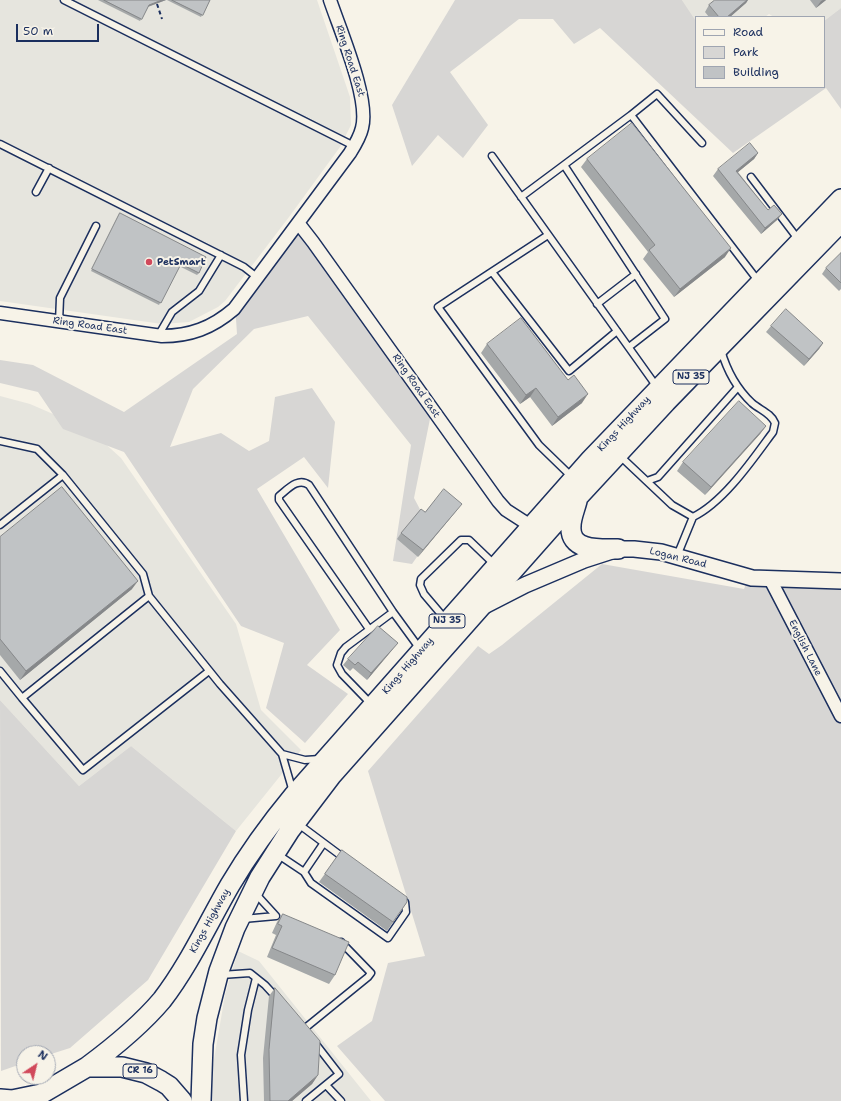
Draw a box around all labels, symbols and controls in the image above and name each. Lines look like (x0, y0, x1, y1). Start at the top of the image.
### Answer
scale bar (18, 16, 101, 42)
legend (695, 16, 825, 88)
text: 50 m (23, 23, 53, 39)
street label: Ring Road East (333, 23, 367, 99)
text: Road (733, 24, 763, 40)
text: Park (733, 44, 759, 60)
text: Building (733, 64, 779, 80)
place label: PetSmart (157, 256, 205, 268)
marker: PetSmart (144, 257, 154, 267)
street label: Ring Road East (52, 315, 128, 337)
street label: Ring Road East (390, 352, 442, 420)
road number: NJ 35 (673, 370, 709, 384)
street label: Kings Highway (595, 394, 653, 454)
street label: Logan Road (648, 545, 708, 571)
road number: NJ 35 (429, 614, 465, 628)
street label: English Lane (786, 618, 824, 678)
street label: Kings Highway (380, 635, 436, 697)
street label: Kings Highway (187, 887, 233, 955)
north arrow (16, 1045, 56, 1085)
text: N (35, 1047, 50, 1064)
road number: CR 16 (123, 1064, 157, 1078)

